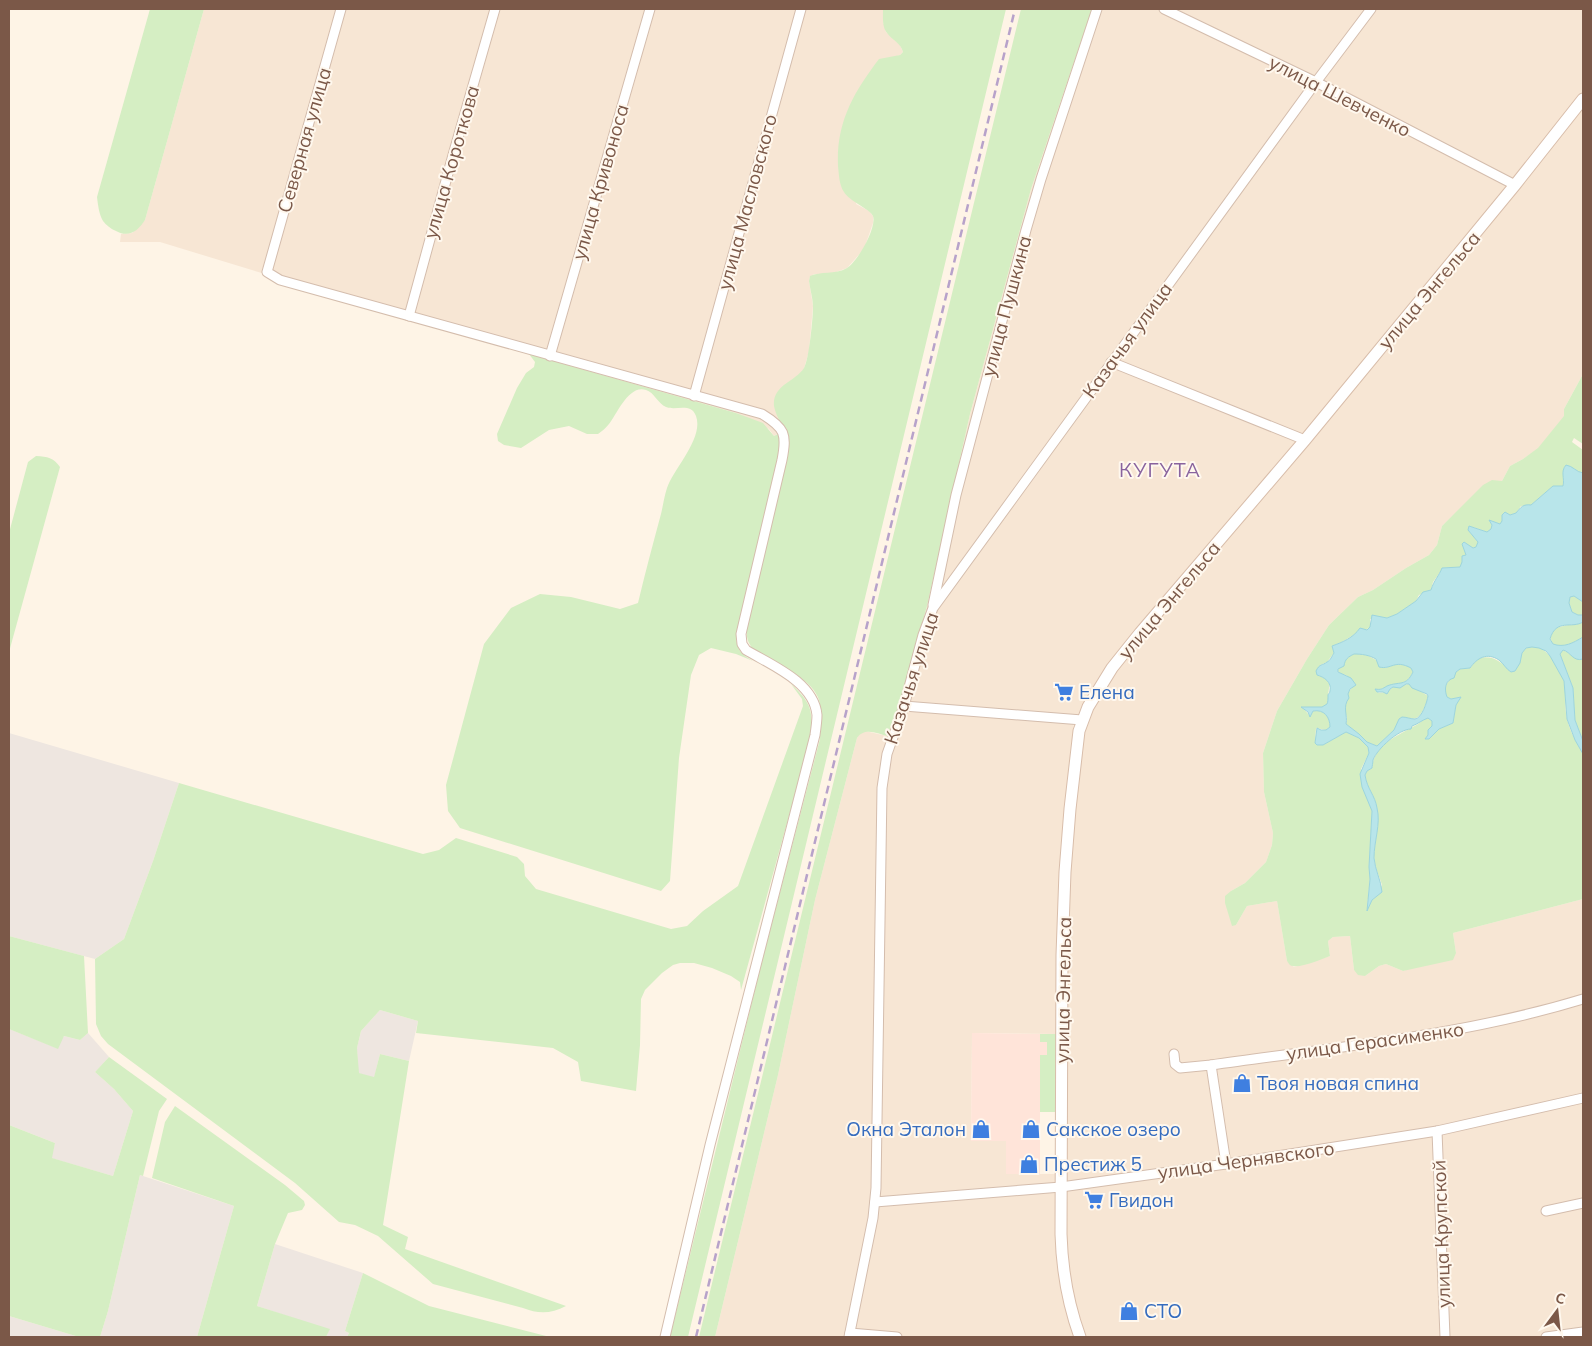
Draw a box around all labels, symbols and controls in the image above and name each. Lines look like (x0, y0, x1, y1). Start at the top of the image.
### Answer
street label: улица Шевченко (1265, 50, 1415, 142)
street label: Северная улица (272, 65, 336, 215)
street label: улица Короткова (418, 83, 484, 241)
street label: улица Кривоноса (566, 101, 634, 263)
street label: улица Масловского (712, 111, 782, 293)
street label: улица Энгельса (1373, 226, 1485, 354)
street label: улица Пушкина (976, 233, 1036, 379)
street label: Казачья улица (1077, 277, 1177, 403)
district label: КУГУТА (1119, 457, 1201, 482)
street label: улица Энгельса (1113, 536, 1225, 664)
street label: Казачья улица (878, 609, 944, 747)
place label: Елена (1079, 680, 1135, 704)
supermarket icon: Елена (1053, 681, 1075, 703)
street label: улица Энгельса (1050, 917, 1076, 1063)
street label: улица Герасименко (1285, 1017, 1465, 1065)
place label: Твоя новая спина (1257, 1071, 1419, 1095)
shop icon: Твоя новая спина (1231, 1072, 1253, 1094)
place label: Окна Эталон (846, 1117, 966, 1141)
place label: Сакское озеро (1046, 1117, 1181, 1141)
shop icon: Окна Эталон (970, 1118, 992, 1140)
shop icon: Сакское озеро (1020, 1118, 1042, 1140)
street label: улица Чернявского (1156, 1136, 1336, 1184)
place label: Престиж 5 (1044, 1152, 1142, 1176)
shop icon: Престиж 5 (1018, 1153, 1040, 1175)
street label: улица Крупской (1426, 1160, 1456, 1308)
place label: Гвидон (1109, 1188, 1174, 1212)
supermarket icon: Гвидон (1083, 1189, 1105, 1211)
north arrow (1532, 1286, 1582, 1336)
text: С (1553, 1289, 1567, 1308)
place label: СТО (1144, 1299, 1182, 1323)
shop icon: СТО (1118, 1300, 1140, 1322)

